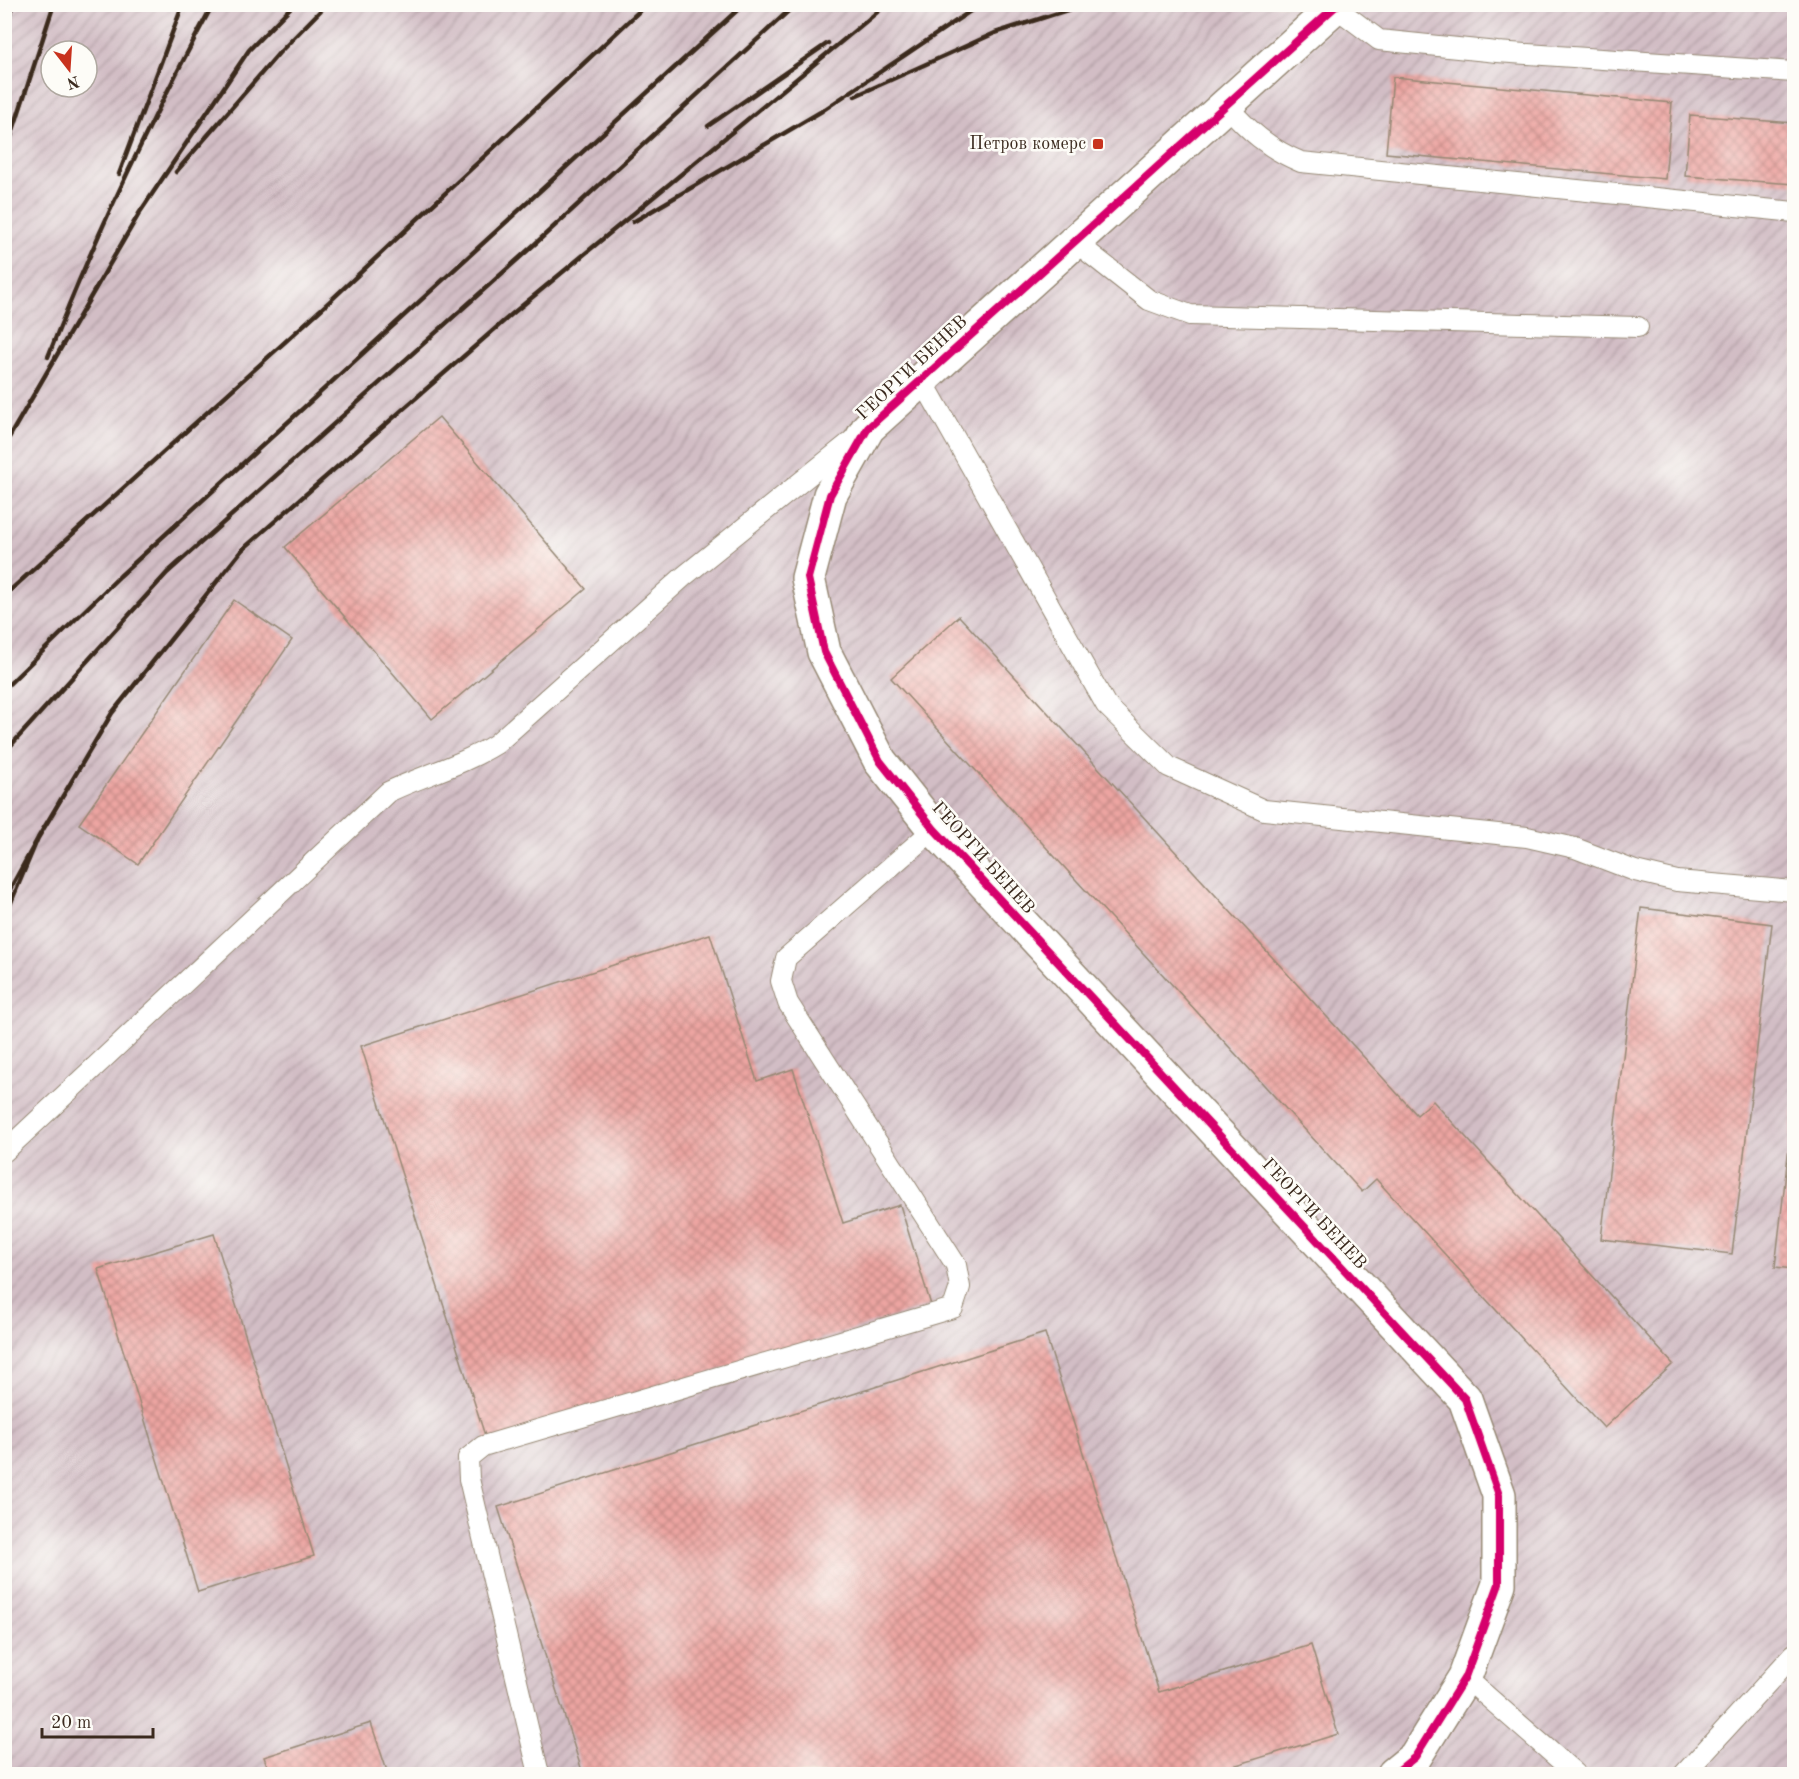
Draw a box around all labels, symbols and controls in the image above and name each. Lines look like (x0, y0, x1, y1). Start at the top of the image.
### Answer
north arrow (39, 39, 99, 99)
text: N (64, 72, 81, 91)
place label: Петров комерс (969, 135, 1086, 153)
marker: Петров комерс (1091, 137, 1105, 151)
street label: ГЕОРГИ БЕНЕВ (853, 312, 971, 424)
street label: ГЕОРГИ БЕНЕВ (928, 799, 1038, 917)
street label: ГЕОРГИ БЕНЕВ (1258, 1155, 1370, 1273)
scale bar (42, 1701, 153, 1739)
text: 20 m (51, 1714, 91, 1732)

